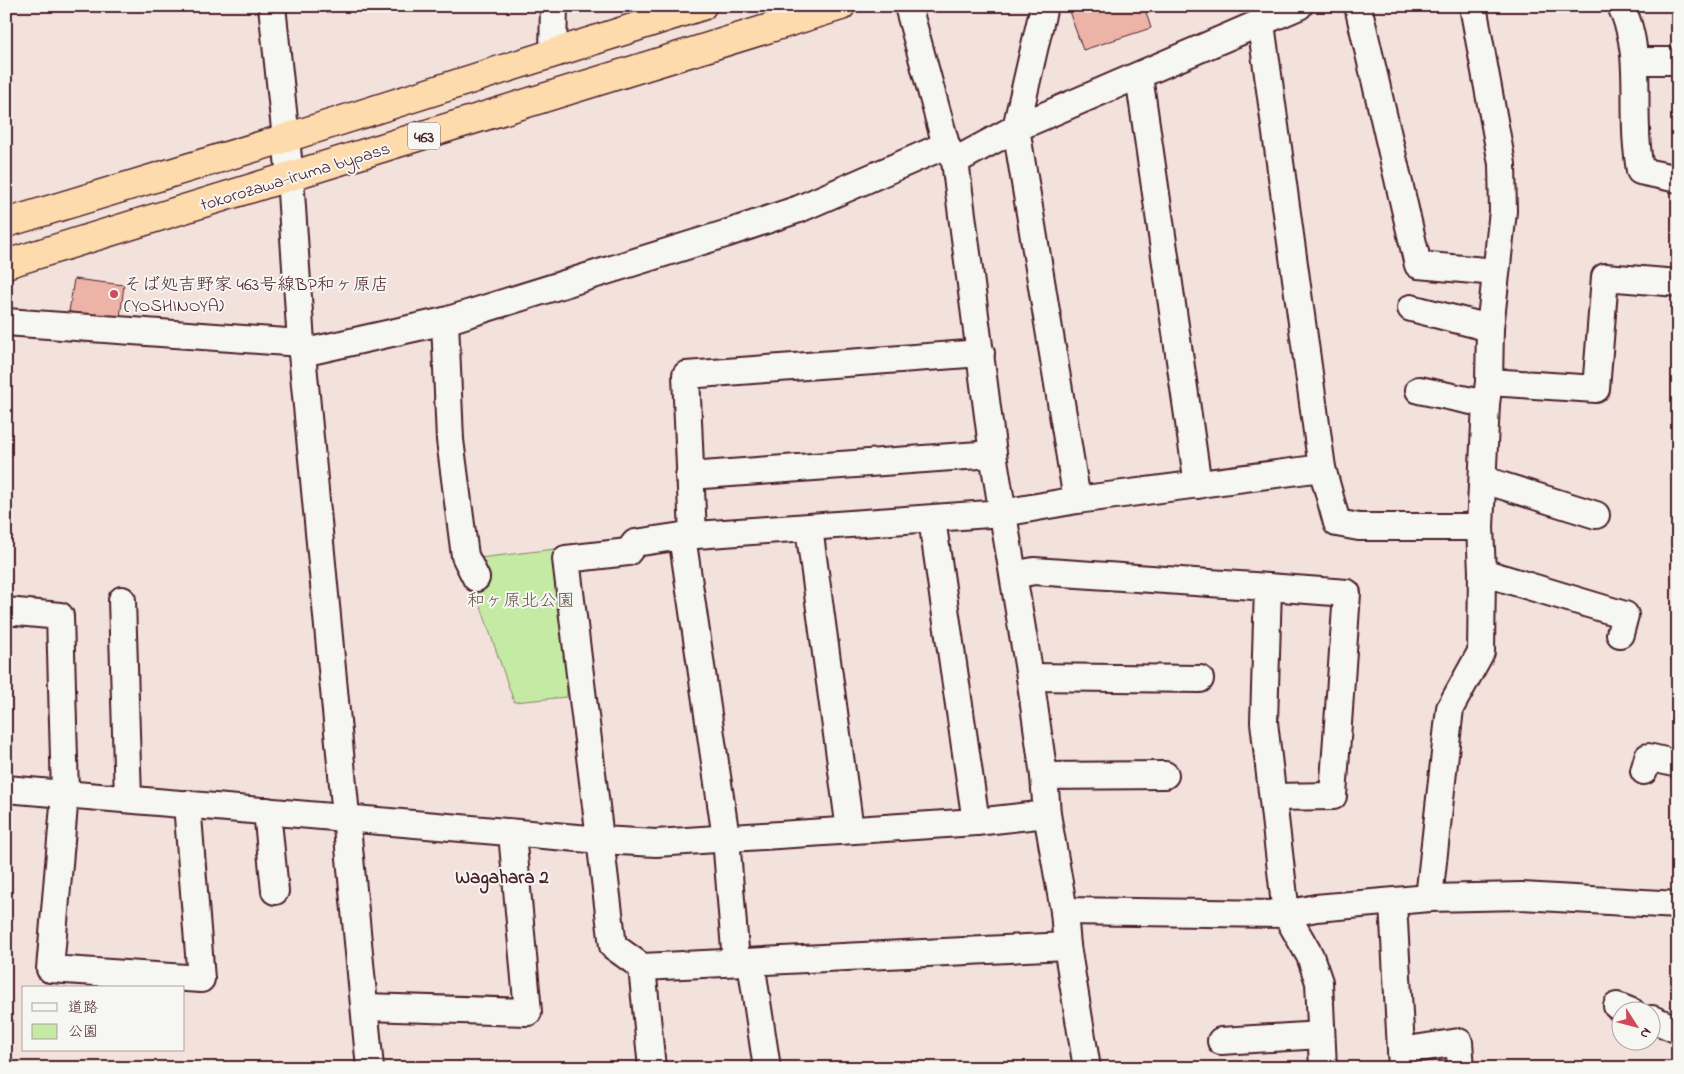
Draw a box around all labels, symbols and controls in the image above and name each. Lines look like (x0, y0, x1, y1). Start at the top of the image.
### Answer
road number: 463 (408, 122, 440, 150)
street label: tokorozawa-iruma bypass (197, 137, 394, 219)
place label: そば処吉野家 463号線BP和ヶ原店 (YOSHINOYA) (124, 273, 389, 320)
marker: そば処吉野家 463号線BP和ヶ原店 (YOSHINOYA) (108, 288, 120, 300)
park label: 和ヶ原北公園 (467, 589, 575, 615)
district label: Wagahara 2 (455, 865, 549, 894)
legend (22, 986, 185, 1052)
text: 道路 (68, 997, 98, 1019)
north arrow (1612, 1002, 1662, 1052)
text: 公園 (68, 1021, 98, 1043)
text: N (1634, 1023, 1657, 1043)

